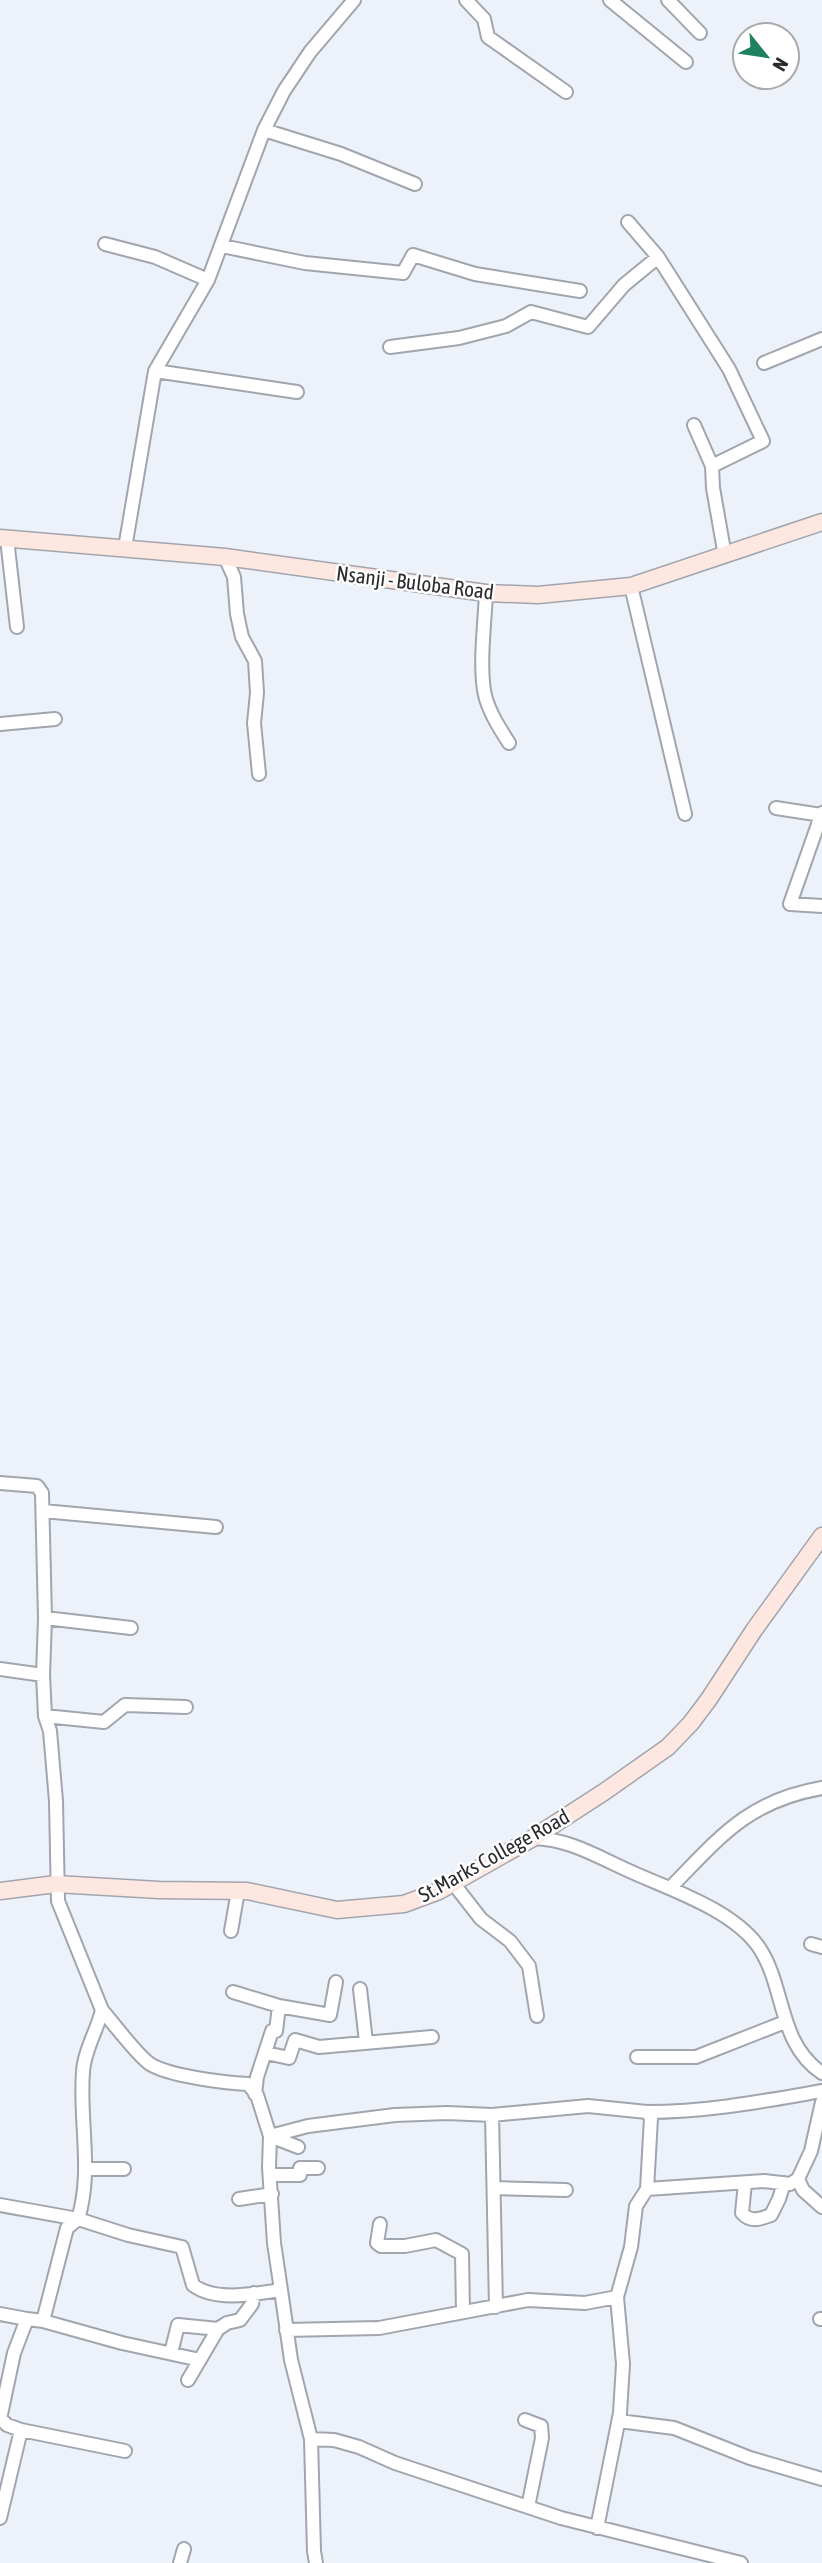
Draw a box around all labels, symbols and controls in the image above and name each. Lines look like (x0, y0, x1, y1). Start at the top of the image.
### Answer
north arrow (731, 21, 801, 91)
text: N (768, 54, 793, 75)
street label: Nsanji - Buloba Road (335, 560, 495, 604)
street label: St.Marks College Road (414, 1804, 573, 1907)

